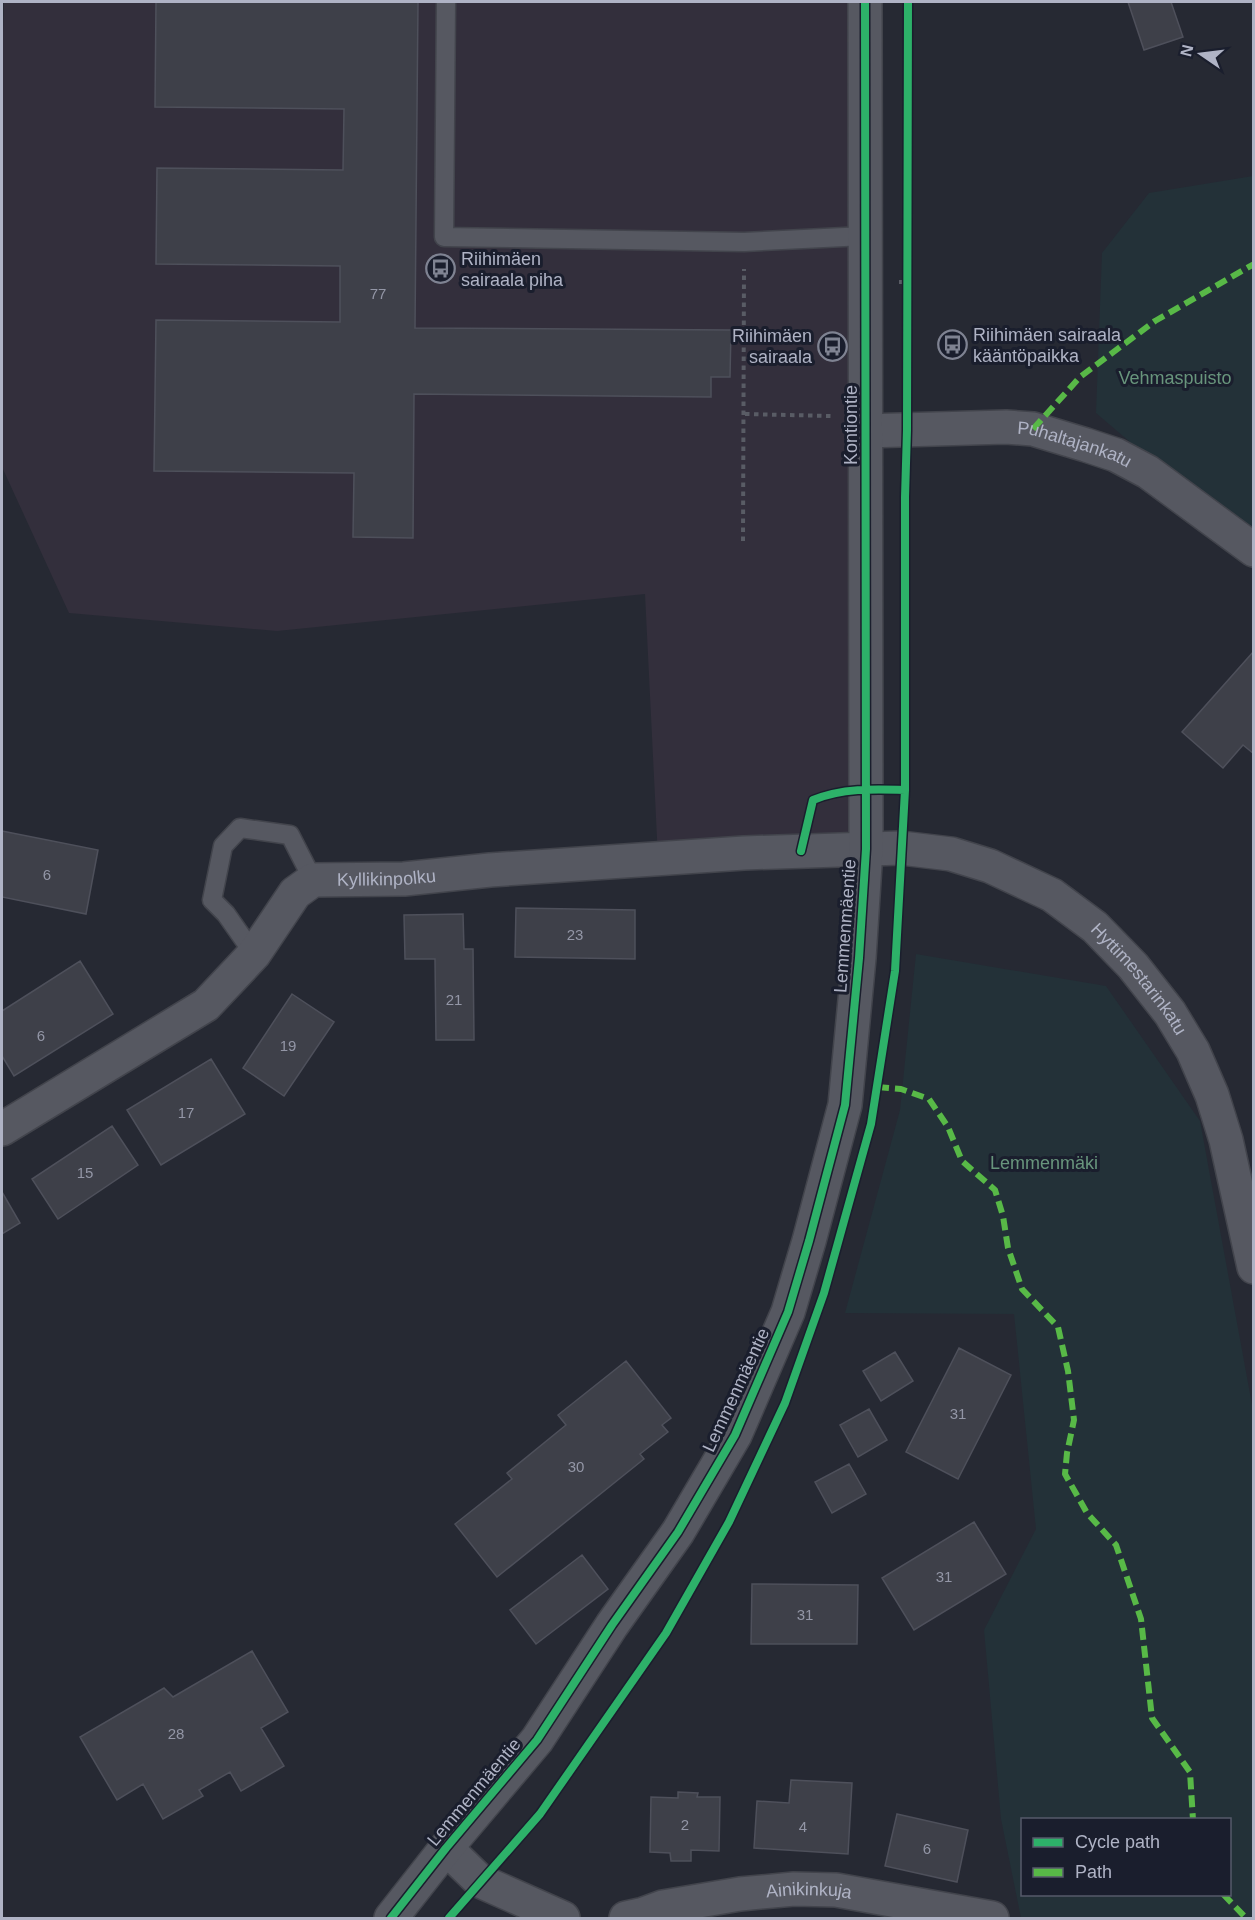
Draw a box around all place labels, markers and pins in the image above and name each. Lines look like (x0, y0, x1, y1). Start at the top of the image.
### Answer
place label: Riihimäen sairaala piha (461, 249, 564, 290)
bus stop icon: Riihimäen sairaala piha (424, 253, 456, 285)
place label: Riihimäen sairaala kääntöpaikka (973, 325, 1122, 366)
place label: Riihimäen sairaala (732, 326, 813, 367)
bus stop icon: Riihimäen sairaala kääntöpaikka (936, 329, 968, 361)
bus stop icon: Riihimäen sairaala (817, 330, 849, 362)

